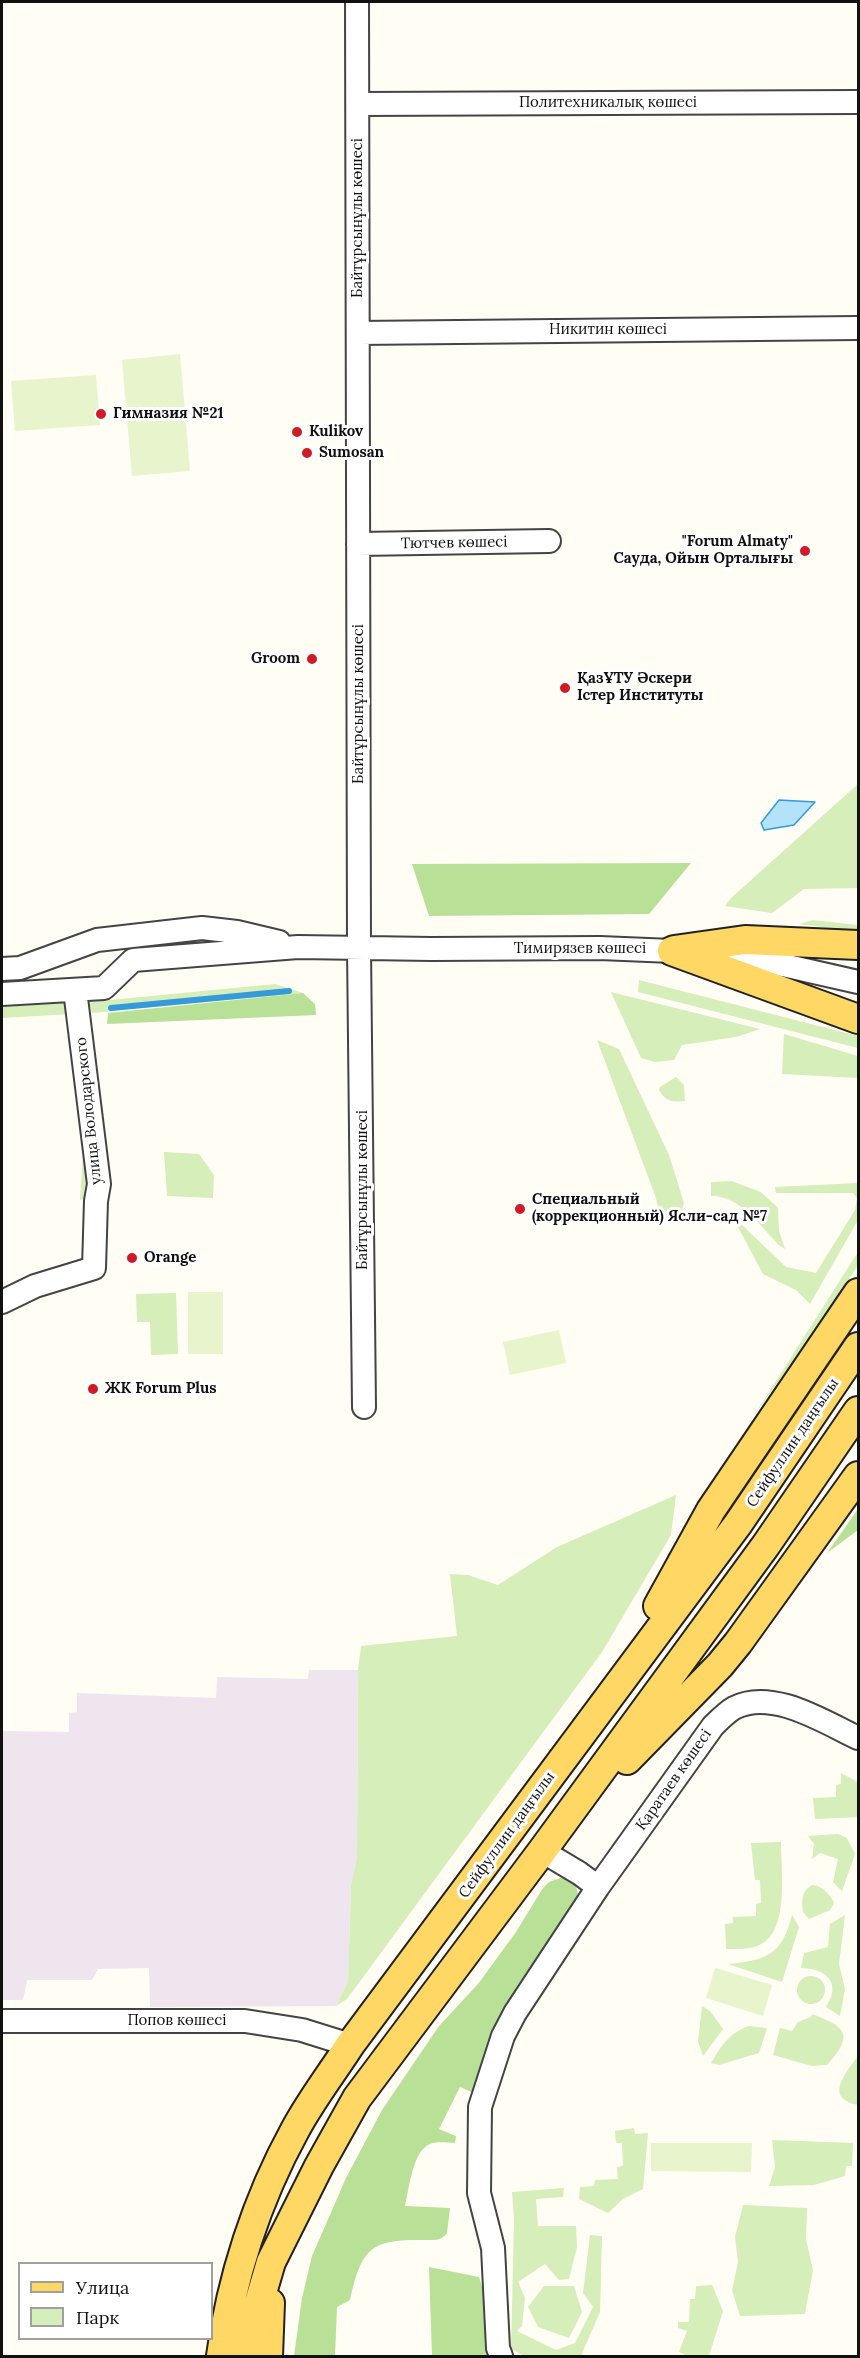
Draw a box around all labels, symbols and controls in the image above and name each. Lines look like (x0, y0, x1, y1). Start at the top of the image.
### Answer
street label: Политехникалық көшесі (519, 94, 697, 112)
street label: Байтұрсынұлы көшесі (349, 138, 367, 298)
street label: Никитин көшесі (549, 321, 667, 339)
place label: Гимназия №21 (113, 405, 224, 423)
marker: Гимназия №21 (94, 407, 108, 421)
place label: Kulikov (309, 423, 363, 441)
marker: Kulikov (290, 425, 304, 439)
place label: Sumosan (319, 444, 384, 462)
marker: Sumosan (300, 446, 314, 460)
street label: Тютчев көшесі (401, 533, 507, 553)
place label: "Forum Almaty" Сауда, Ойын Орталығы (613, 533, 793, 568)
marker: "Forum Almaty" Сауда, Ойын Орталығы (798, 544, 812, 558)
street label: Байтұрсынұлы көшесі (350, 624, 368, 784)
place label: Groom (251, 650, 300, 668)
marker: Groom (305, 652, 319, 666)
place label: ҚазҰТУ Әскери Істер Институты (577, 670, 703, 705)
marker: ҚазҰТУ Әскери Істер Институты (558, 681, 572, 695)
street label: Тимирязев көшесі (514, 940, 646, 958)
street label: улица Володарского (72, 1036, 106, 1186)
street label: Байтұрсынұлы көшесі (354, 1110, 372, 1270)
place label: Специальный (коррекционный) Ясли-сад №7 (532, 1191, 767, 1226)
marker: Специальный (коррекционный) Ясли-сад №7 (513, 1202, 527, 1216)
place label: Orange (144, 1249, 196, 1267)
marker: Orange (125, 1251, 139, 1265)
street label: Сейфуллин даңғылы (743, 1375, 843, 1511)
place label: ЖК Forum Plus (105, 1380, 217, 1398)
marker: ЖК Forum Plus (86, 1382, 100, 1396)
street label: Қаратаев көшесі (632, 1726, 716, 1834)
street label: Сейфуллин даңғылы (455, 1768, 559, 1902)
street label: Попов көшесі (127, 2012, 227, 2030)
legend (18, 2262, 213, 2340)
text: Улица (76, 2276, 129, 2299)
text: Парк (76, 2306, 119, 2329)

